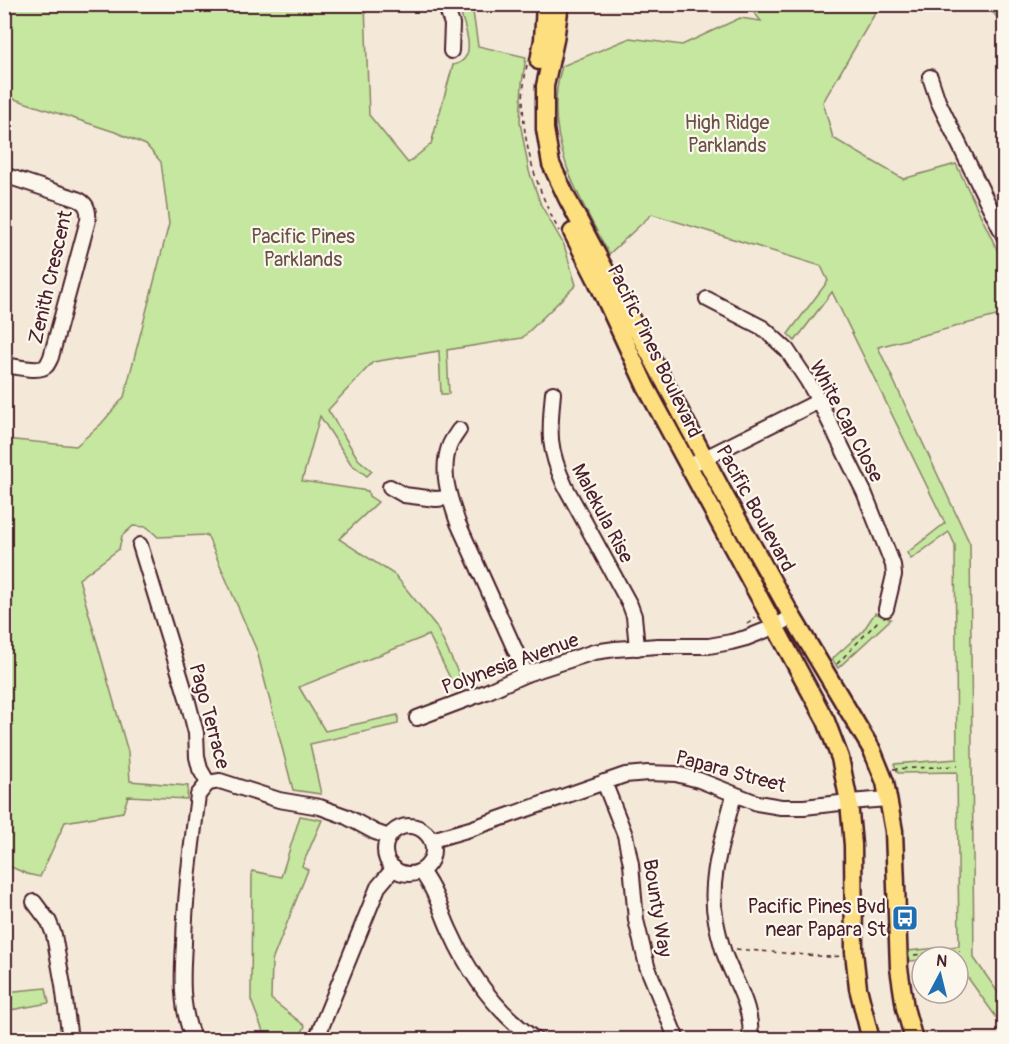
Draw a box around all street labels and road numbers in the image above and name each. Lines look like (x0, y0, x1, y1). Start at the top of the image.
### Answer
street label: Zenith Crescent (23, 207, 78, 346)
street label: Pacific Pines Boulevard (602, 260, 707, 442)
street label: White Cap Close (804, 356, 889, 487)
street label: Pacific Boulevard (710, 441, 801, 576)
street label: Malekula Rise (566, 459, 639, 567)
street label: Polynesia Avenue (438, 627, 582, 700)
street label: Pago Terrace (183, 661, 236, 772)
street label: Papara Street (673, 745, 790, 798)
street label: Bounty Way (637, 857, 678, 959)

